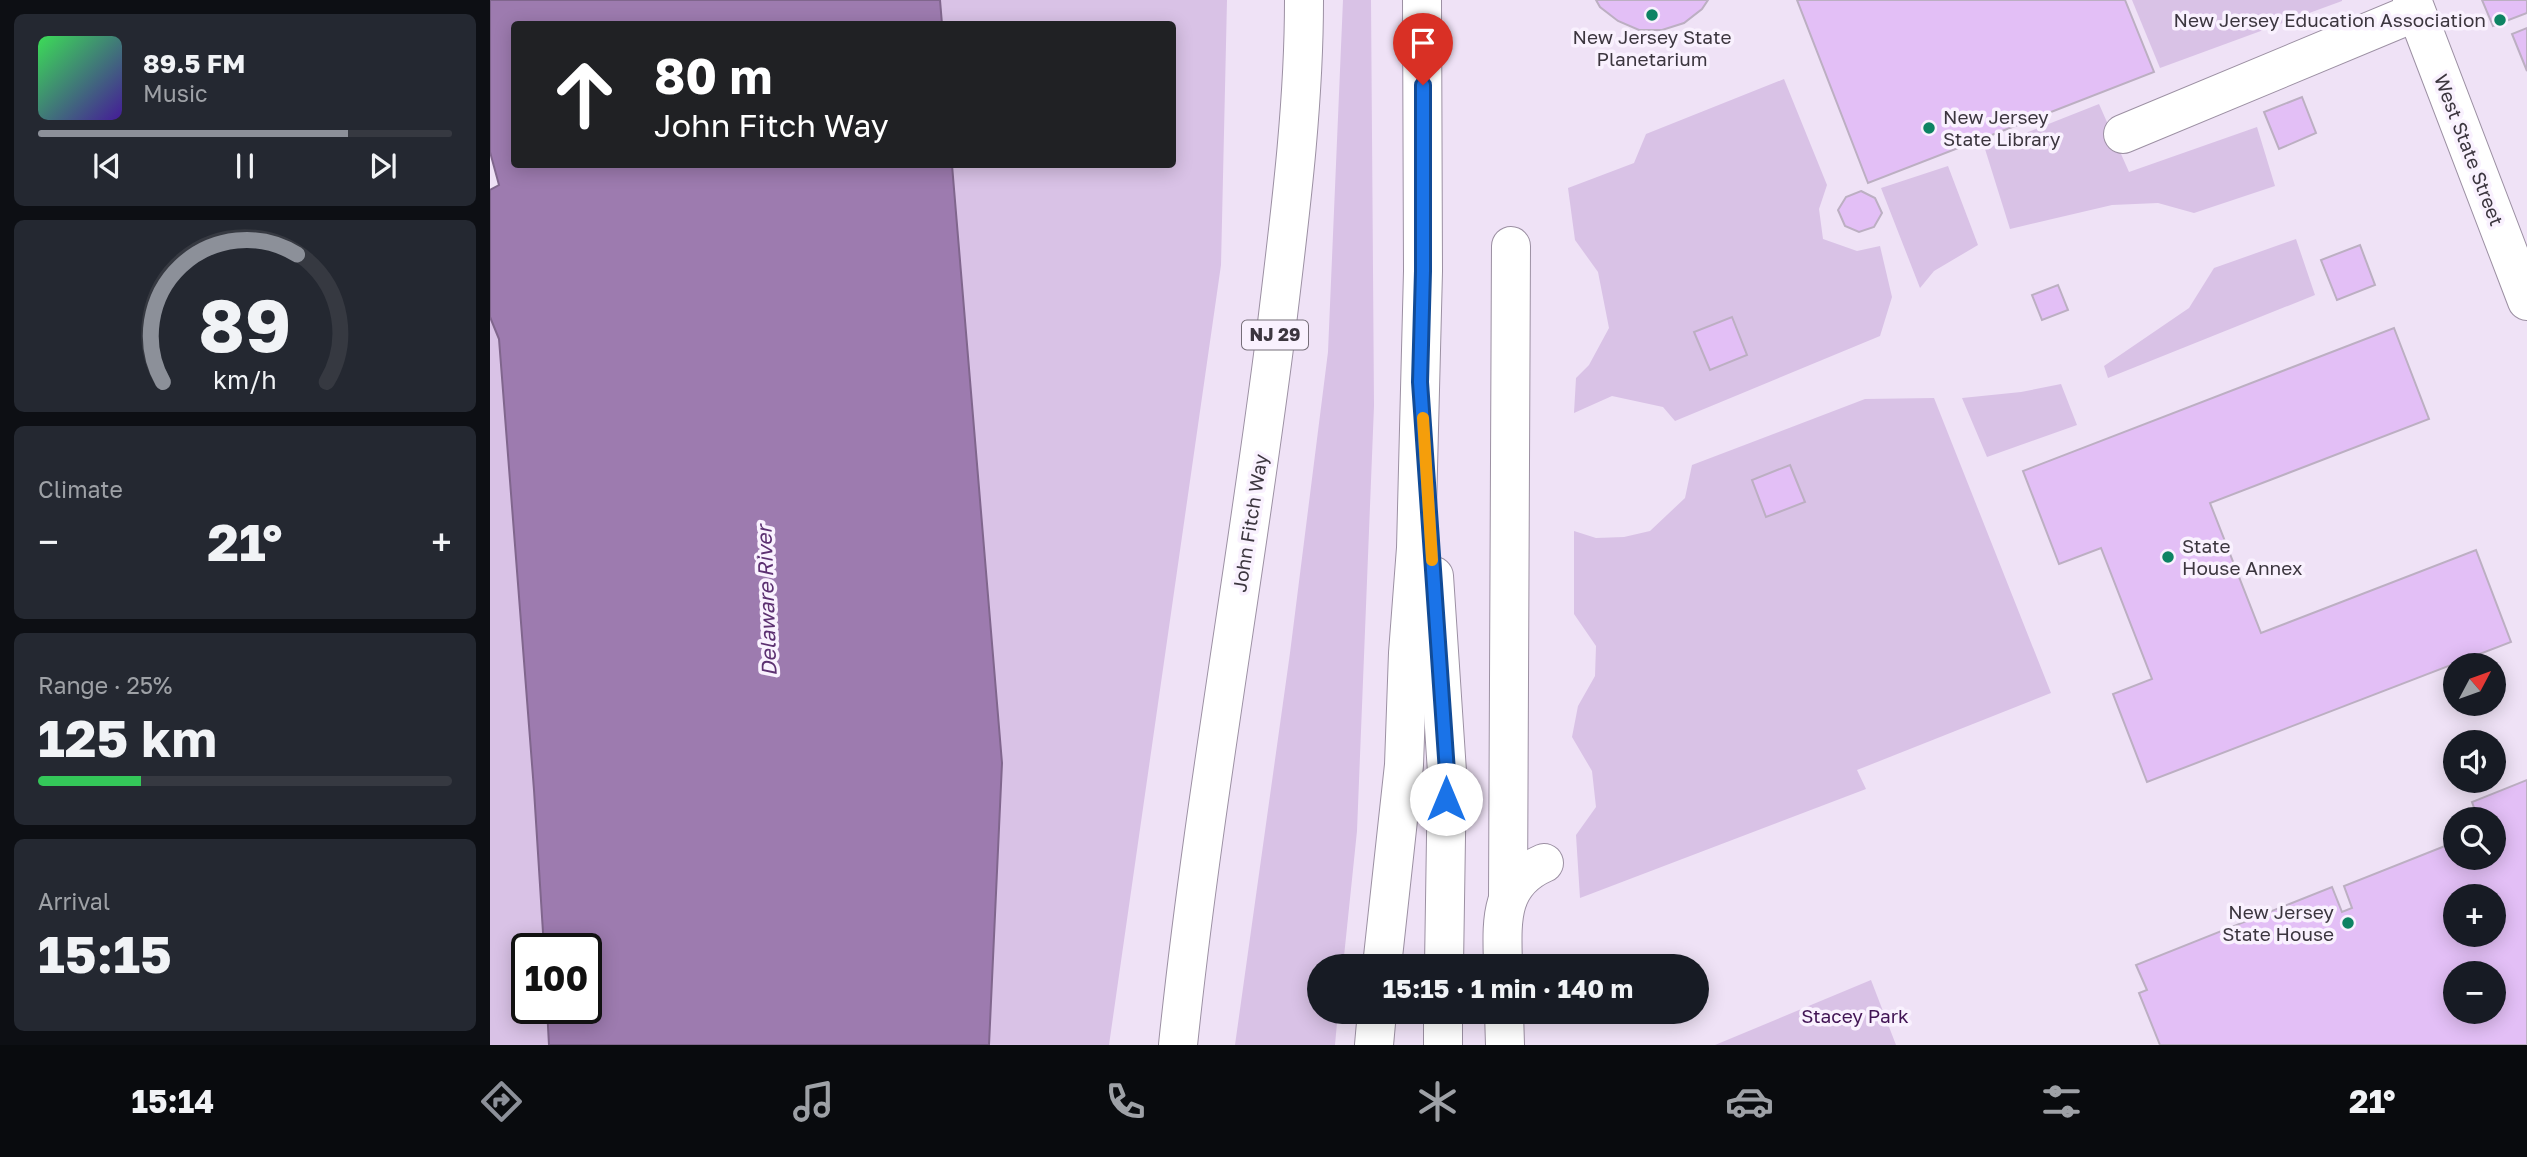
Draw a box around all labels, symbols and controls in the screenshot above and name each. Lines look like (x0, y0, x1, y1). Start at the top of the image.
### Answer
marker: New Jersey State Planetarium (1644, 7, 1660, 23)
place label: New Jersey Education Association (2174, 8, 2486, 31)
marker: New Jersey Education Association (2492, 12, 2508, 28)
pin (1393, 13, 1453, 85)
icon: arrive (1404, 24, 1442, 62)
place label: New Jersey State Planetarium (1572, 25, 1732, 70)
text: 80 m (654, 46, 772, 105)
text: 89.5 FM (143, 48, 245, 79)
icon: ahead (539, 49, 630, 140)
street label: West State Street (2430, 71, 2509, 229)
text: Music (143, 79, 208, 107)
place label: New Jersey State Library (1943, 105, 2061, 150)
text: John Fitch Way (654, 106, 889, 144)
marker: New Jersey State Library (1921, 120, 1937, 136)
icon: previous (88, 147, 126, 185)
icon: pause (226, 147, 264, 185)
icon: next (364, 147, 402, 185)
text: 89 (199, 282, 291, 369)
road number: NJ 29 (1242, 320, 1308, 349)
text: km/h (213, 364, 277, 395)
street label: John Fitch Way (1227, 452, 1272, 594)
text: Climate (38, 475, 123, 503)
text: 21° (207, 510, 283, 572)
text: − (38, 519, 59, 564)
text: + (431, 519, 452, 564)
water label: Delaware River (750, 522, 782, 677)
place label: State House Annex (2182, 534, 2302, 579)
marker: State House Annex (2160, 549, 2176, 565)
north arrow (2443, 653, 2506, 716)
map controls (2443, 653, 2506, 1024)
text: Range · 25% (38, 671, 172, 699)
text: 125 km (38, 706, 217, 768)
button: sound (2443, 730, 2506, 793)
position arrow (1409, 762, 1483, 836)
button: search (2443, 807, 2506, 870)
button: + (2443, 884, 2506, 947)
text: Arrival (38, 887, 110, 915)
place label: New Jersey State House (2222, 900, 2334, 945)
marker: New Jersey State House (2340, 915, 2356, 931)
text: 15:15 (38, 922, 172, 984)
speed limit sign: 100 (511, 933, 602, 1024)
button: − (2443, 961, 2506, 1024)
text: 15:15 · 1 min · 140 m (1383, 973, 1633, 1004)
park label: Stacey Park (1801, 1004, 1909, 1027)
icon: directions (477, 1077, 526, 1126)
icon: music (789, 1077, 838, 1126)
icon: phone (1101, 1077, 1150, 1126)
icon: climate (1413, 1077, 1462, 1126)
icon: car (1725, 1077, 1774, 1126)
icon: filters (2037, 1077, 2086, 1126)
text: 15:14 (131, 1082, 214, 1120)
text: 21° (2349, 1082, 2395, 1120)

